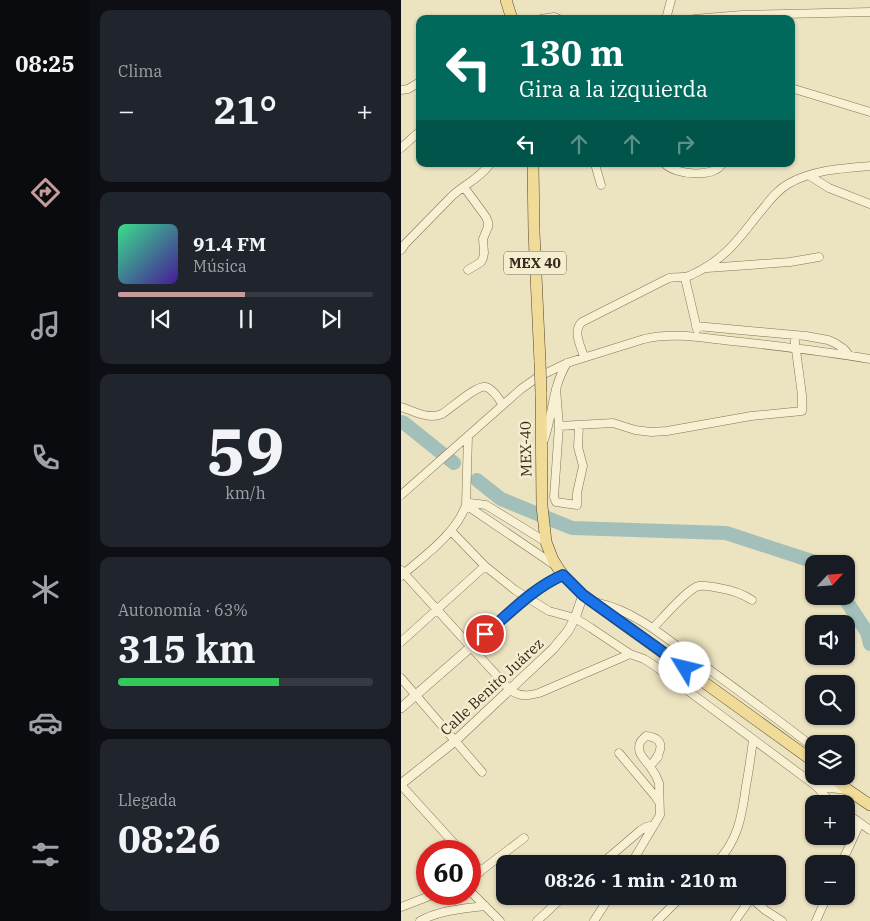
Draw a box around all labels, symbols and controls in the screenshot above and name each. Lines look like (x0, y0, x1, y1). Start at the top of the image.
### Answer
text: 130 m (519, 30, 624, 76)
icon: left (436, 35, 501, 100)
text: 08:25 (15, 49, 75, 78)
text: Clima (118, 61, 162, 81)
text: Gira a la izquierda (519, 74, 708, 103)
text: 21° (214, 85, 277, 134)
text: − (118, 92, 135, 129)
text: + (356, 92, 373, 129)
icon: left (512, 130, 540, 158)
icon: ahead (565, 130, 593, 158)
icon: ahead (618, 130, 646, 158)
icon: right (671, 130, 699, 158)
icon: directions (28, 175, 63, 210)
text: 91.4 FM (193, 232, 266, 256)
road number: MEX 40 (504, 252, 566, 274)
text: Música (193, 256, 247, 276)
icon: previous (147, 305, 175, 333)
icon: pause (232, 305, 260, 333)
icon: next (317, 305, 345, 333)
icon: music (28, 308, 63, 343)
text: 59 (206, 408, 285, 493)
street label: MEX-40 (516, 421, 535, 477)
icon: phone (28, 440, 63, 475)
text: km/h (225, 483, 266, 503)
north arrow (805, 555, 855, 605)
map controls (805, 555, 855, 905)
icon: climate (28, 572, 63, 607)
text: Autonomía · 63% (118, 600, 248, 620)
pin (464, 613, 506, 655)
button: sound (805, 615, 855, 665)
icon: arrive (471, 620, 499, 648)
text: 315 km (118, 624, 256, 673)
street label: Calle Benito Juárez (436, 634, 547, 739)
position arrow (658, 641, 710, 693)
button: search (805, 675, 855, 725)
icon: car (28, 705, 63, 740)
button: layers (805, 735, 855, 785)
text: Llegada (118, 790, 177, 810)
button: + (805, 795, 855, 845)
text: 08:26 (118, 814, 221, 863)
icon: filters (28, 837, 63, 872)
speed limit sign: 60 (416, 840, 481, 905)
button: − (805, 855, 855, 905)
text: 08:26 · 1 min · 210 m (545, 868, 737, 892)

